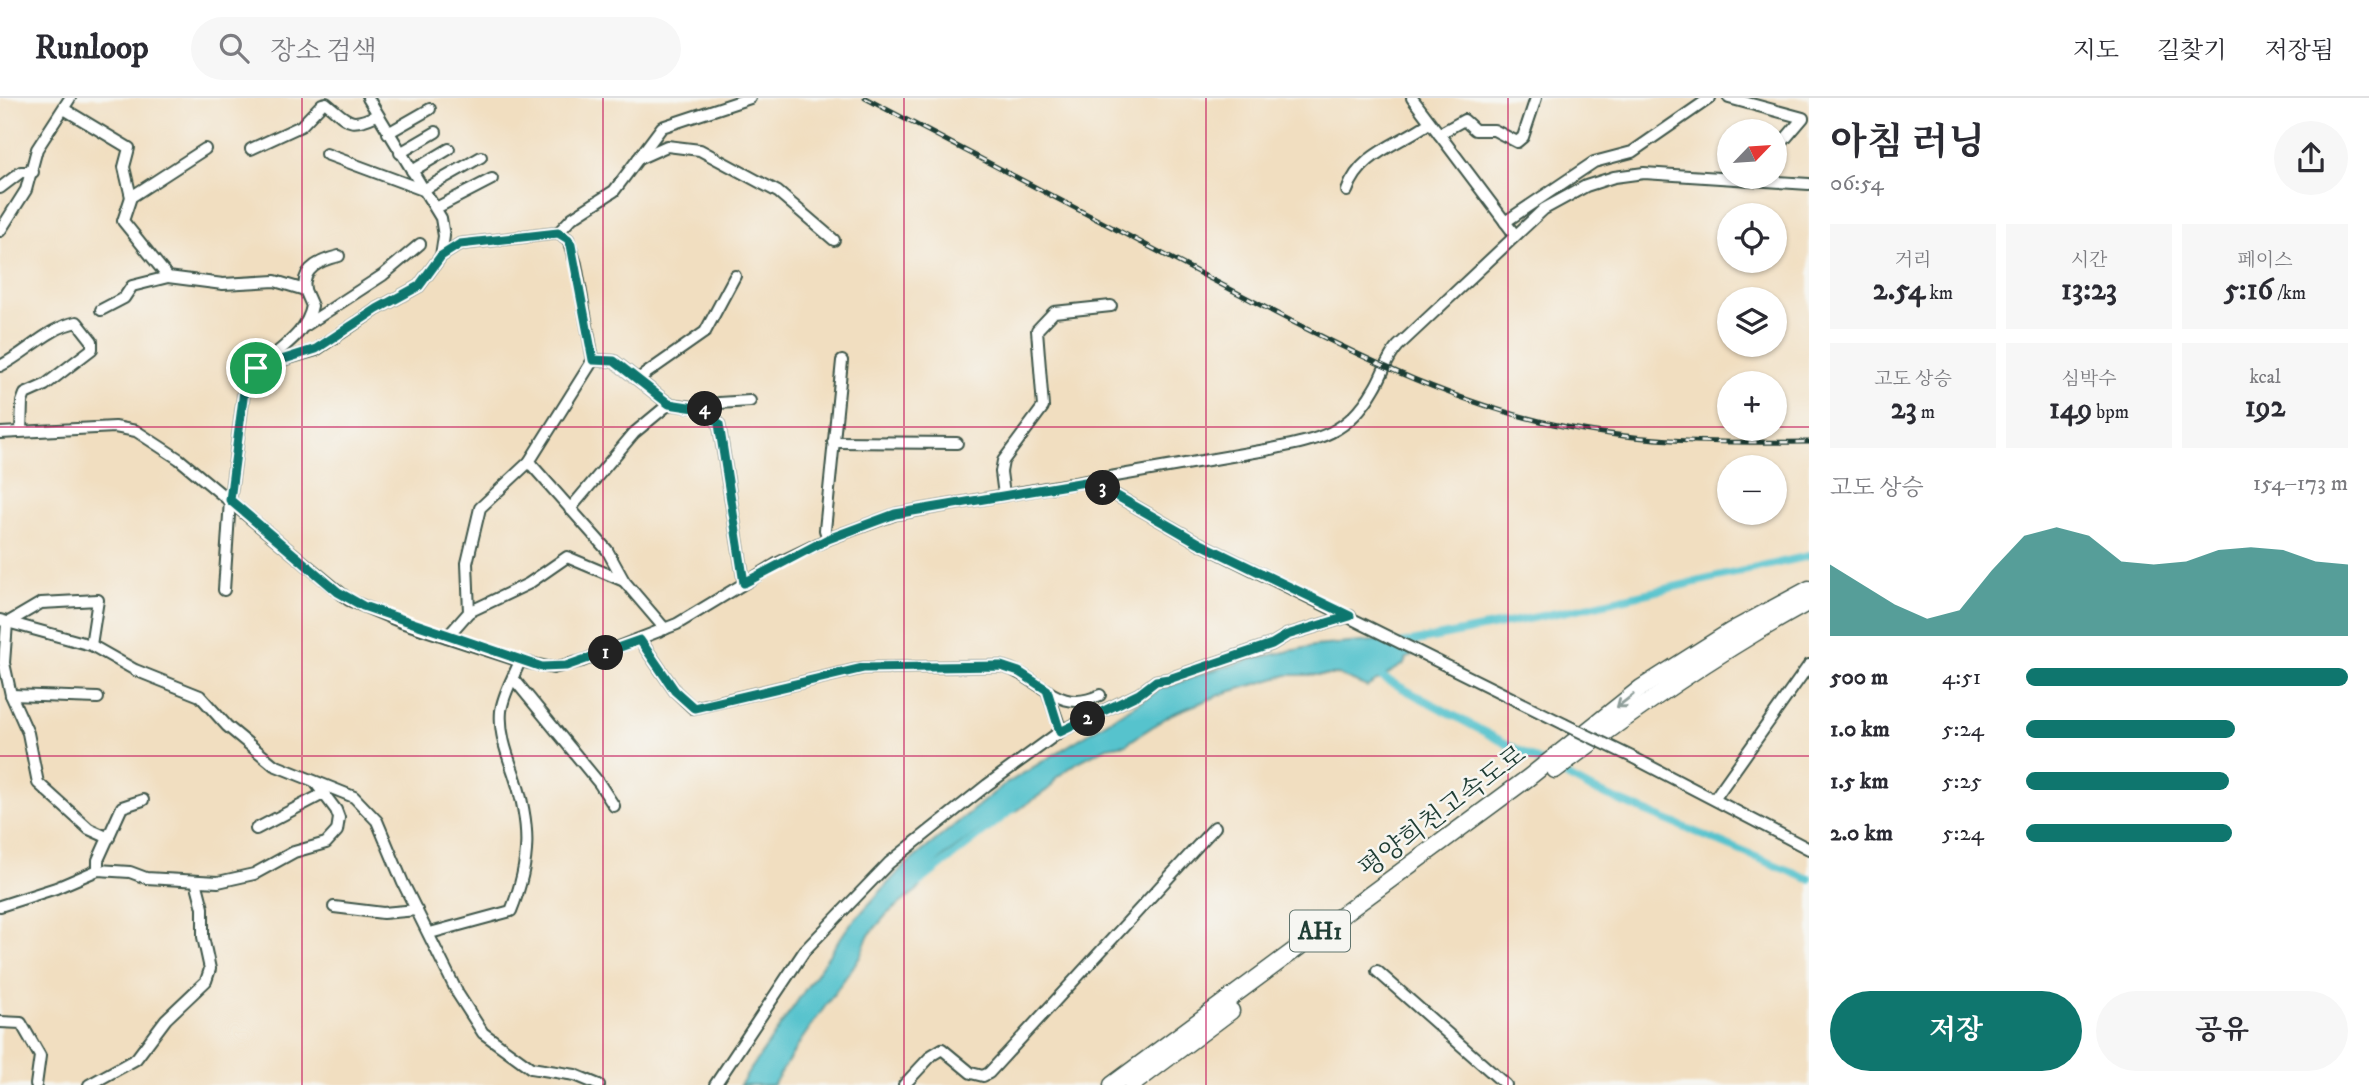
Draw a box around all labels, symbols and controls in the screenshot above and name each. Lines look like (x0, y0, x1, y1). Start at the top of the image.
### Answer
search box (191, 17, 681, 80)
text: Runloop (35, 28, 149, 69)
icon: search (215, 29, 253, 67)
text: 장소 검색 (271, 35, 377, 68)
text: 지도 (2073, 36, 2119, 66)
text: 길찾기 (2157, 36, 2226, 66)
text: 저장됨 (2264, 36, 2334, 66)
north arrow (1717, 119, 1787, 189)
map controls (1717, 119, 1787, 525)
text: 아침 러닝 (1830, 119, 1985, 167)
button: share (2274, 121, 2348, 195)
text: 06:54 (1830, 169, 1884, 198)
button: locate (1717, 203, 1787, 273)
text: 거리 (1895, 249, 1931, 272)
text: 시간 (2071, 249, 2107, 272)
text: 페이스 (2237, 249, 2293, 272)
text: 2.54 (1873, 272, 1925, 309)
text: 13:23 (2061, 272, 2117, 309)
text: 5:16 (2224, 272, 2273, 309)
text: km (1925, 282, 1953, 305)
text: /km (2273, 282, 2306, 305)
button: layers (1717, 287, 1787, 357)
pin (226, 338, 286, 398)
icon: arrive (237, 349, 275, 387)
text: kcal (2249, 366, 2281, 389)
text: 고도 상승 (1874, 368, 1952, 391)
text: 심박수 (2061, 368, 2117, 391)
button: + (1717, 371, 1787, 441)
text: 192 (2245, 389, 2285, 426)
text: 23 (1891, 391, 1917, 428)
text: 149 (2049, 391, 2092, 428)
pin: 4 (688, 392, 722, 426)
text: 4 (699, 397, 710, 420)
text: m (1917, 401, 1935, 424)
text: bpm (2092, 401, 2129, 424)
button: − (1717, 455, 1787, 525)
text: 154–173 m (2253, 469, 2348, 498)
pin: 3 (1086, 470, 1120, 506)
text: 고도 상승 (1830, 474, 1924, 503)
text: 3 (1099, 476, 1106, 499)
pin: 1 (588, 636, 624, 670)
text: 1 (602, 641, 609, 664)
text: 500 m (1830, 663, 1888, 692)
text: 4:51 (1942, 663, 1981, 692)
one-way arrow (1617, 693, 1635, 708)
pin: 2 (1070, 702, 1106, 736)
text: 2 (1083, 707, 1092, 730)
text: 1.0 km (1830, 715, 1890, 744)
text: 5:24 (1942, 715, 1984, 744)
street label: 평양희천고속도로 (1353, 739, 1533, 886)
text: 1.5 km (1830, 767, 1889, 796)
text: 5:25 (1942, 767, 1982, 796)
text: 2.0 km (1830, 819, 1893, 848)
text: 5:24 (1942, 819, 1984, 848)
road number: AH1 (1290, 910, 1350, 952)
button: 저장 (1830, 991, 2082, 1071)
button: 공유 (2096, 991, 2348, 1071)

